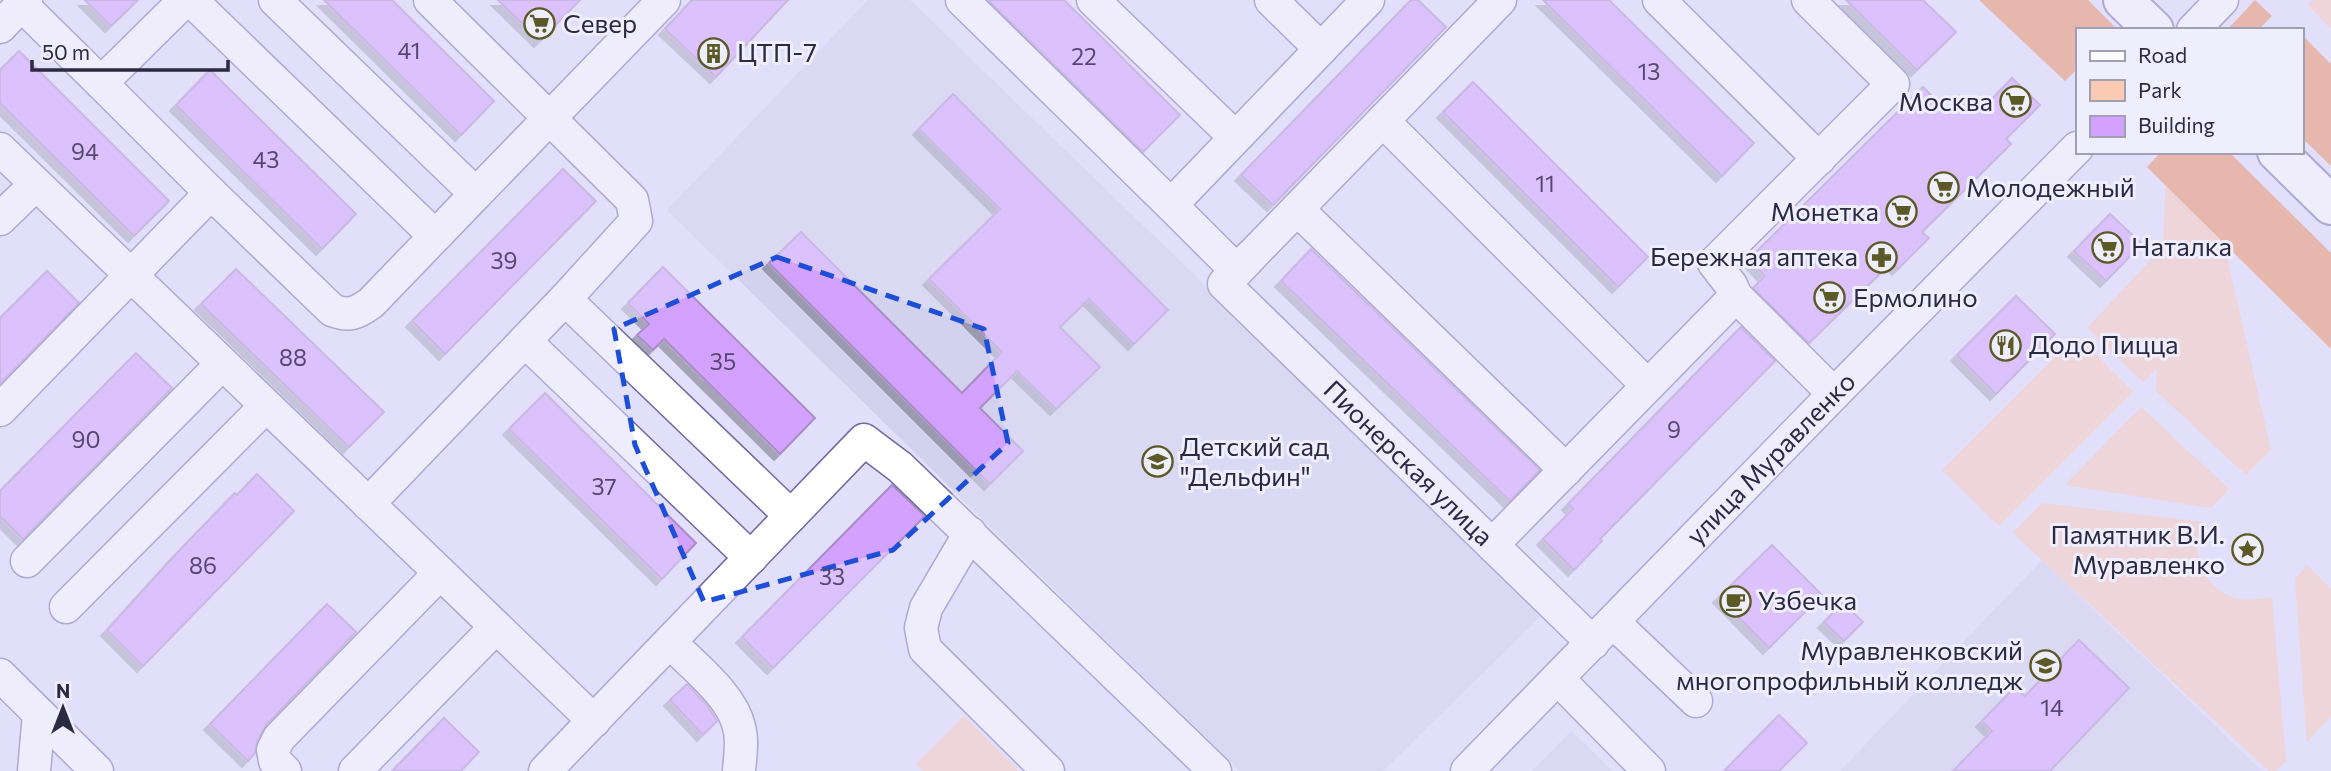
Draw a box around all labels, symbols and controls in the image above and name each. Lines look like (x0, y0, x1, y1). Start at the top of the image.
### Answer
supermarket icon: Север (523, 7, 557, 41)
place label: Север (563, 7, 637, 38)
scale bar (32, 28, 228, 72)
legend (2076, 28, 2303, 154)
house number: 41 (398, 36, 420, 64)
building icon: ЦТП-7 (697, 36, 731, 70)
place label: ЦТП-7 (737, 36, 817, 67)
text: 50 m (42, 39, 90, 64)
house number: 22 (1071, 42, 1097, 70)
text: Road (2138, 42, 2187, 67)
house number: 13 (1638, 57, 1660, 85)
text: Park (2138, 77, 2182, 102)
place label: Москва (1899, 85, 1993, 116)
supermarket icon: Москва (1999, 85, 2033, 119)
text: Building (2138, 112, 2215, 137)
house number: 94 (71, 137, 99, 165)
house number: 43 (253, 145, 279, 173)
house number: 11 (1535, 169, 1555, 197)
supermarket icon: Молодежный (1926, 171, 1960, 205)
place label: Молодежный (1966, 171, 2135, 202)
place label: Монетка (1770, 195, 1879, 226)
supermarket icon: Монетка (1885, 195, 1919, 229)
supermarket icon: Наталка (2091, 230, 2125, 264)
place label: Наталка (2131, 230, 2232, 261)
place label: Бережная аптека (1650, 240, 1858, 271)
pharmacy icon: Бережная аптека (1864, 240, 1898, 274)
house number: 39 (490, 246, 518, 274)
supermarket icon: Ермолино (1813, 281, 1847, 315)
place label: Ермолино (1853, 281, 1978, 312)
restaurant icon: Додо Пицца (1989, 328, 2023, 362)
place label: Додо Пицца (2029, 328, 2179, 359)
house number: 88 (279, 343, 307, 371)
house number: 35 (710, 347, 736, 375)
street label: улица Муравленко (1679, 365, 1861, 550)
street label: Пионерская улица (1318, 373, 1500, 551)
house number: 9 (1667, 415, 1681, 443)
house number: 90 (72, 425, 100, 453)
place label: Детский сад "Дельфин" (1180, 430, 1329, 491)
school or university icon: Детский сад "Дельфин" (1140, 445, 1174, 479)
house number: 37 (591, 472, 617, 500)
place label: Памятник В.И. Муравленко (2050, 518, 2225, 579)
place icon: Памятник В.И. Муравленко (2231, 533, 2265, 567)
house number: 86 (189, 551, 217, 579)
house number: 33 (819, 562, 845, 590)
cafe icon: Узбечка (1718, 584, 1752, 618)
place label: Узбечка (1758, 584, 1857, 615)
place label: Муравленковский многопрофильный колледж (1676, 634, 2023, 695)
school or university icon: Муравленковский многопрофильный колледж (2029, 649, 2063, 683)
north arrow (28, 673, 98, 743)
text: N (56, 679, 70, 702)
house number: 14 (2040, 693, 2064, 721)

